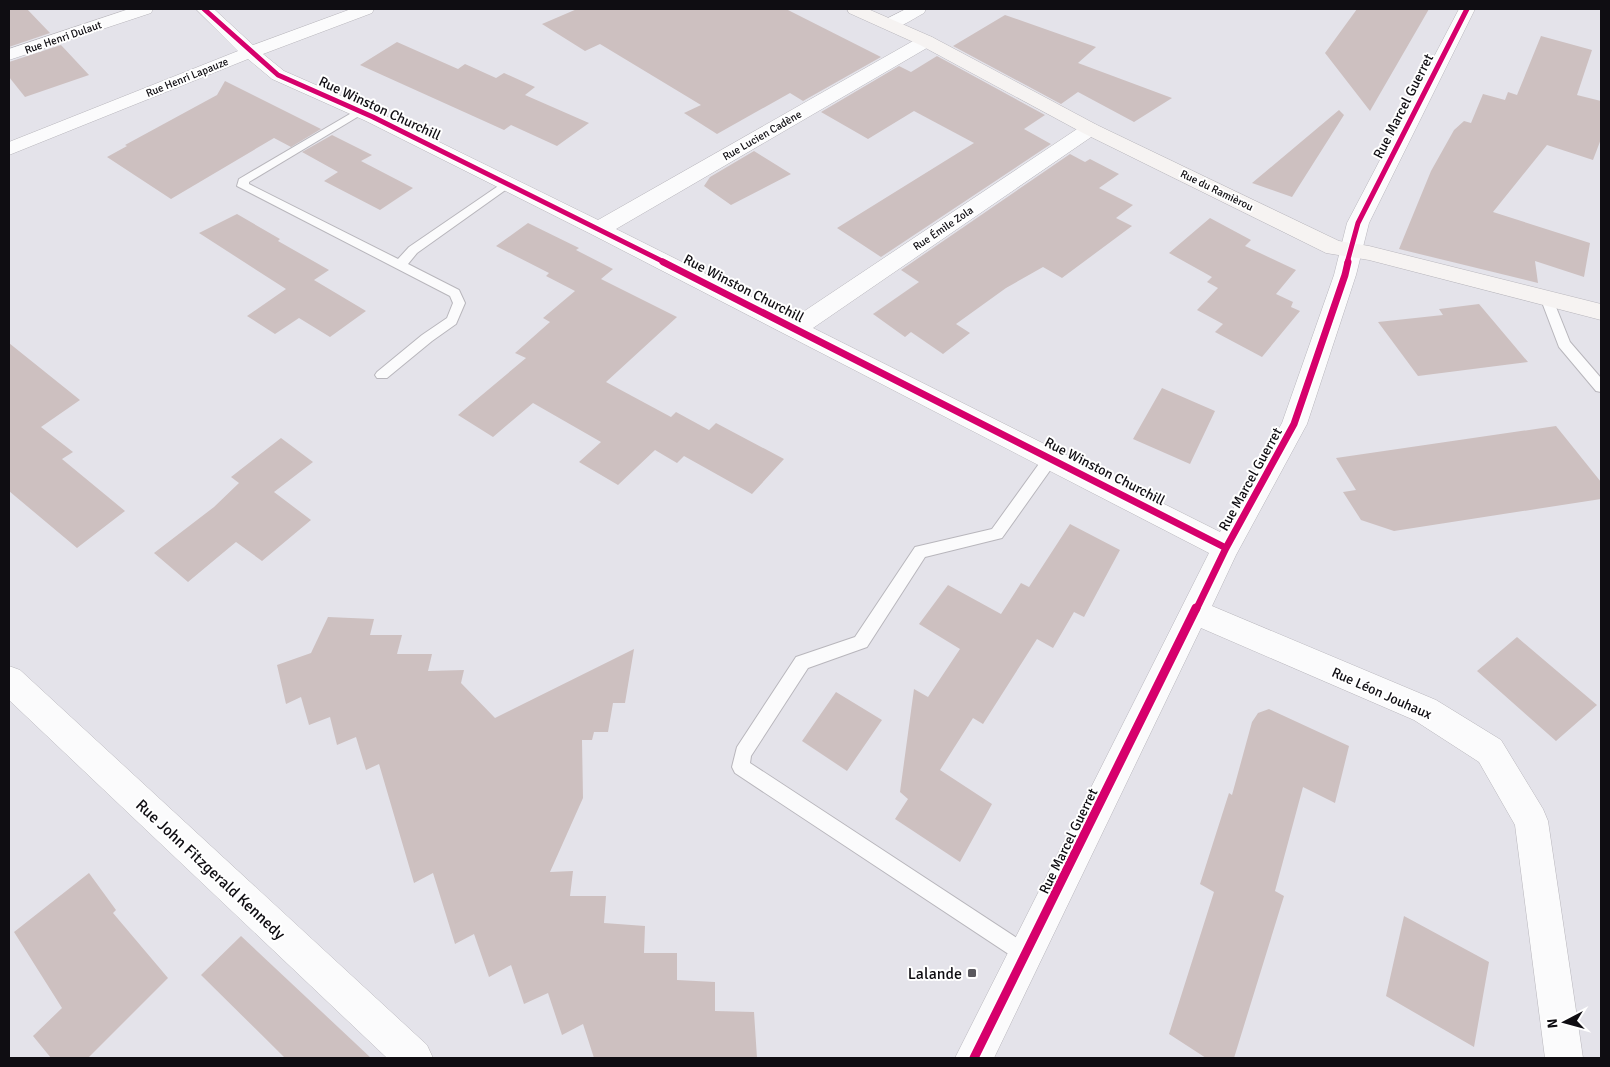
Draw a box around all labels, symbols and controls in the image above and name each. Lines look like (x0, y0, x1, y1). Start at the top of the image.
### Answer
street label: Rue Henri Dulaut (23, 18, 104, 57)
street label: Rue Marcel Guerret (1370, 51, 1437, 161)
street label: Rue Henri Lapauze (144, 55, 230, 100)
street label: Rue Winston Churchill (316, 73, 444, 144)
street label: Rue Lucien Cadène (721, 108, 804, 163)
street label: Rue du Ramièrou (1178, 167, 1255, 214)
street label: Rue Émile Zola (910, 202, 976, 253)
street label: Rue Winston Churchill (681, 251, 807, 326)
street label: Rue Marcel Guerret (1215, 425, 1286, 534)
street label: Rue Winston Churchill (1042, 434, 1168, 509)
street label: Rue Léon Jouhaux (1329, 664, 1435, 723)
street label: Rue Marcel Guerret (1036, 786, 1101, 897)
street label: Rue John Fitzgerald Kennedy (131, 795, 290, 945)
place label: Lalande (908, 964, 962, 984)
marker: Lalande (966, 967, 978, 979)
north arrow (1540, 997, 1590, 1047)
text: N (1544, 1018, 1562, 1029)

